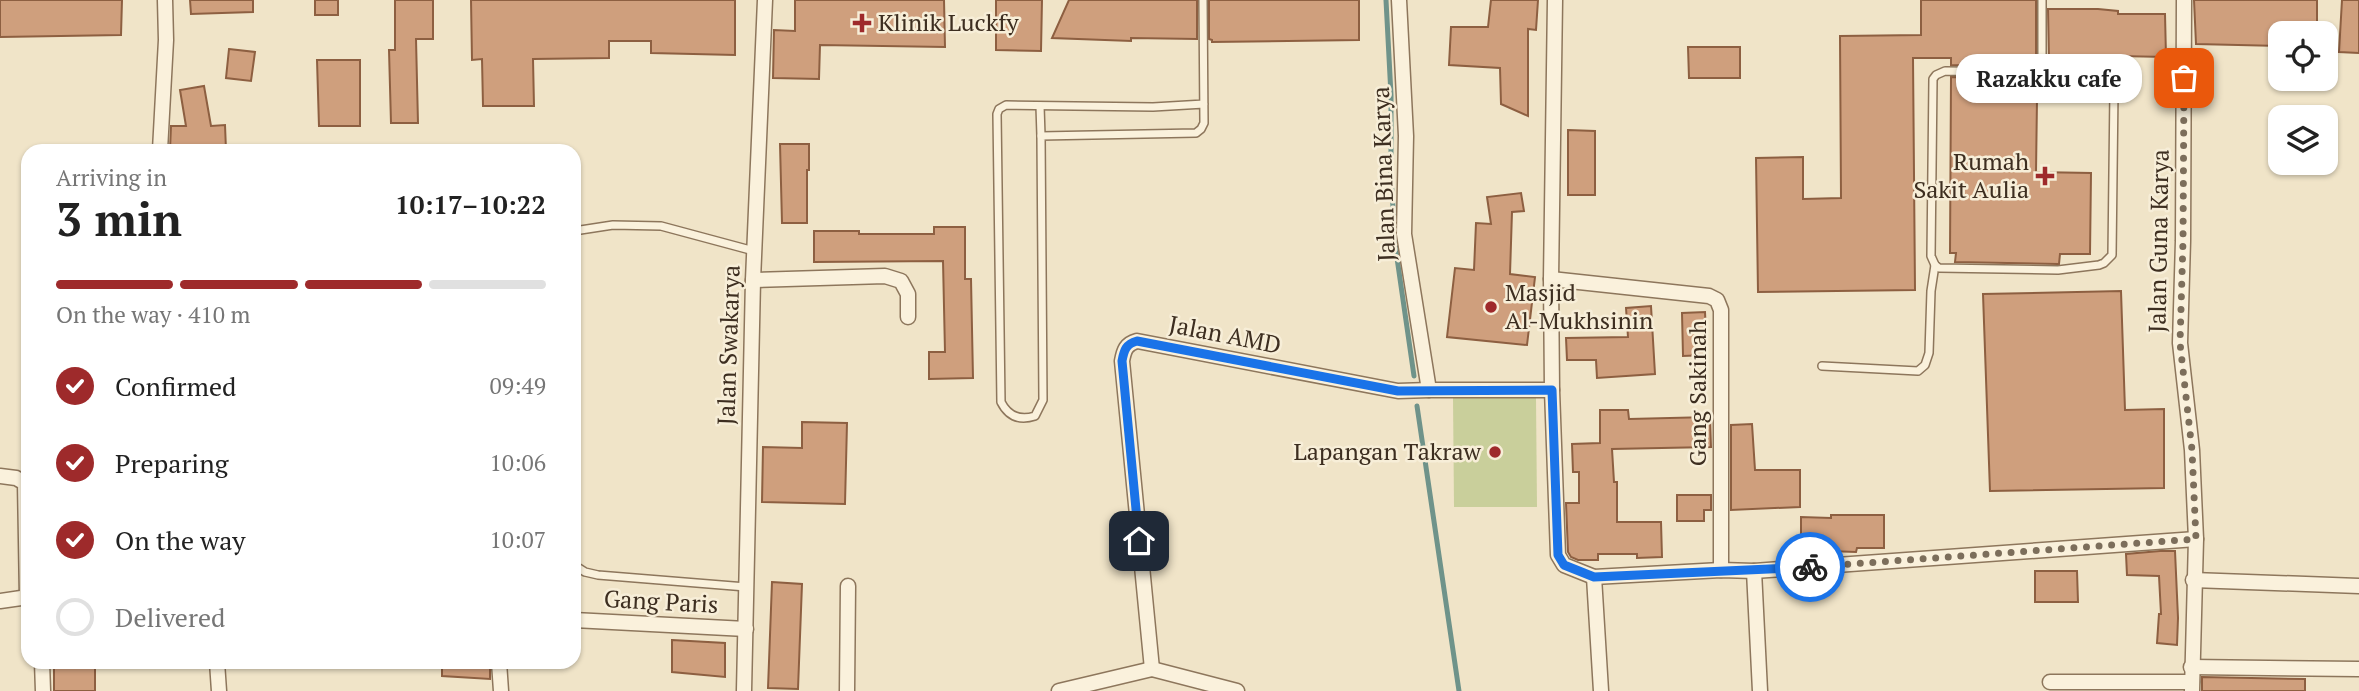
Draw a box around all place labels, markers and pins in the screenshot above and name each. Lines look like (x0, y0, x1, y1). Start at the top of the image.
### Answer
place label: Klinik Luckfy (878, 6, 1019, 38)
marker: Klinik Luckfy (852, 13, 872, 33)
pin (2154, 48, 2214, 108)
callout: Razakku cafe (1956, 54, 2142, 102)
place label: Rumah Sakit Aulia (1913, 145, 2029, 205)
marker: Rumah Sakit Aulia (2035, 166, 2055, 186)
place label: Masjid Al-Mukhsinin (1505, 276, 1653, 336)
marker: Masjid Al-Mukhsinin (1483, 299, 1499, 315)
place label: Lapangan Takraw (1293, 435, 1482, 467)
marker: Lapangan Takraw (1487, 444, 1503, 460)
pin (1109, 511, 1169, 571)

